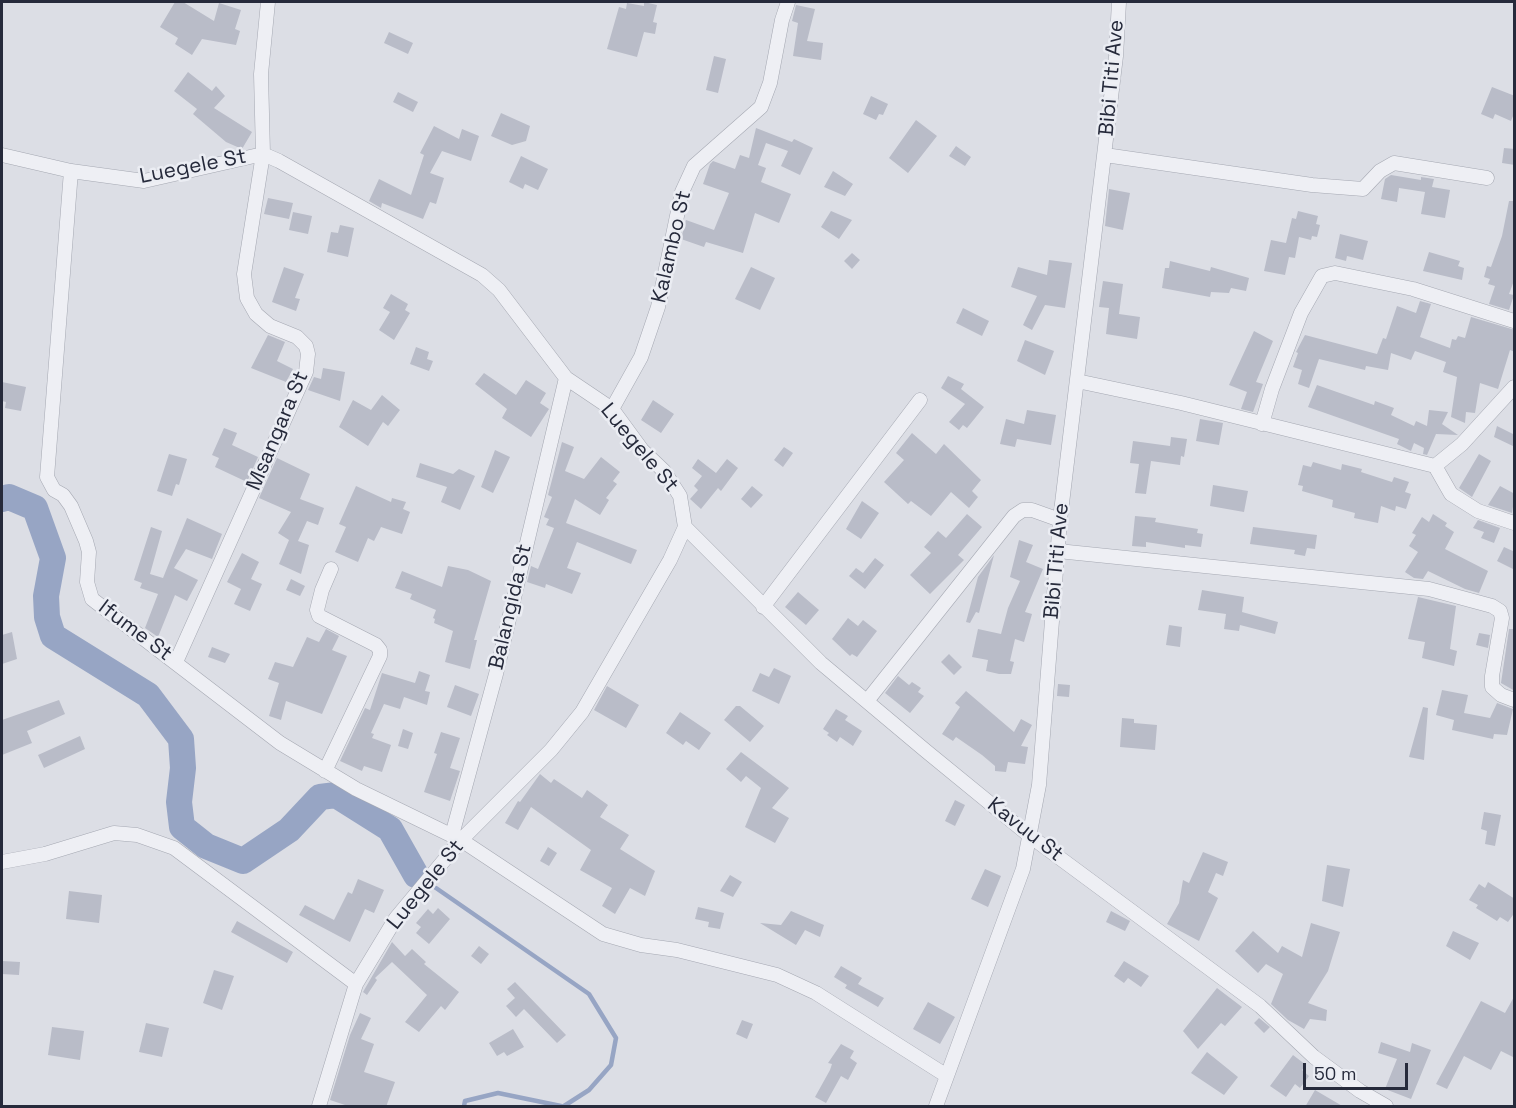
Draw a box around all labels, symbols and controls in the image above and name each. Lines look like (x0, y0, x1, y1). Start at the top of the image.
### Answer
street label: Bibi Titi Ave (1094, 19, 1130, 137)
street label: Luegele St (138, 144, 248, 190)
street label: Kalambo St (647, 188, 697, 306)
street label: Msangara St (242, 368, 314, 494)
street label: Luegele St (595, 399, 683, 497)
street label: Bibi Titi Ave (1039, 502, 1075, 620)
street label: Balangida St (484, 542, 538, 672)
street label: Ifume St (93, 595, 177, 667)
street label: Kavuu St (982, 793, 1068, 867)
street label: Luegele St (382, 835, 470, 935)
scale bar (1306, 1051, 1411, 1089)
text: 50 m (1314, 1062, 1356, 1085)

